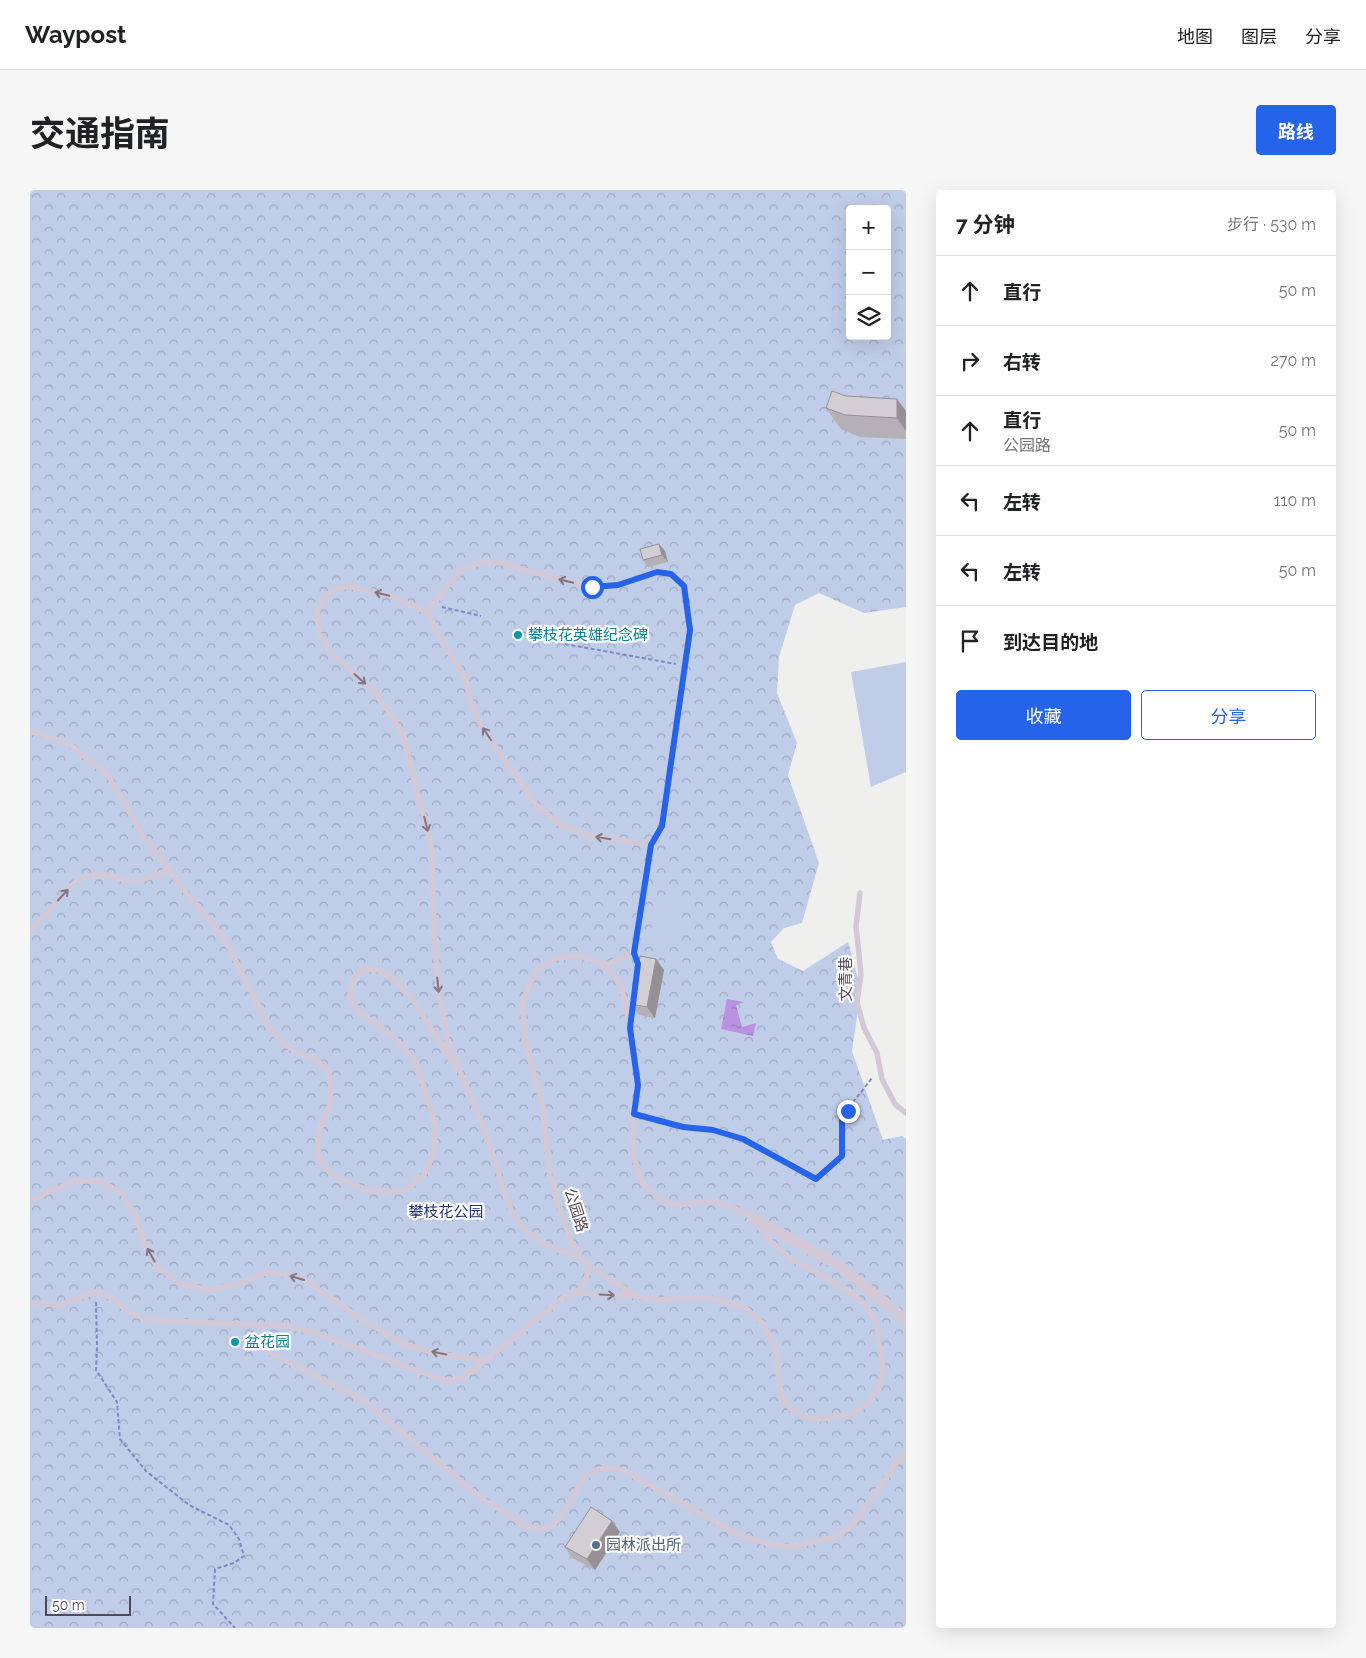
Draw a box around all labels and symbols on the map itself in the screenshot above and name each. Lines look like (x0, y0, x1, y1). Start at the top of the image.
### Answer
one-way arrow (558, 576, 574, 585)
route start (581, 576, 604, 599)
one-way arrow (374, 589, 390, 598)
place label: 攀枝花英雄纪念碑 (528, 626, 648, 644)
marker: 攀枝花英雄纪念碑 (512, 629, 524, 641)
one-way arrow (353, 673, 366, 684)
one-way arrow (482, 727, 492, 741)
one-way arrow (422, 815, 431, 831)
one-way arrow (595, 832, 611, 842)
one-way arrow (57, 889, 69, 902)
street label: 文青巷 (837, 956, 855, 1002)
one-way arrow (433, 977, 443, 993)
route end (837, 1100, 860, 1123)
street label: 公园路 (560, 1186, 592, 1234)
park label: 攀枝花公园 (408, 1203, 484, 1221)
one-way arrow (145, 1249, 155, 1263)
one-way arrow (289, 1272, 305, 1282)
one-way arrow (599, 1290, 615, 1299)
place label: 盆花园 (245, 1333, 290, 1351)
marker: 盆花园 (229, 1336, 241, 1348)
one-way arrow (431, 1348, 447, 1357)
place label: 园林派出所 (606, 1536, 681, 1554)
marker: 园林派出所 (590, 1539, 602, 1551)
scale bar (45, 1593, 131, 1616)

